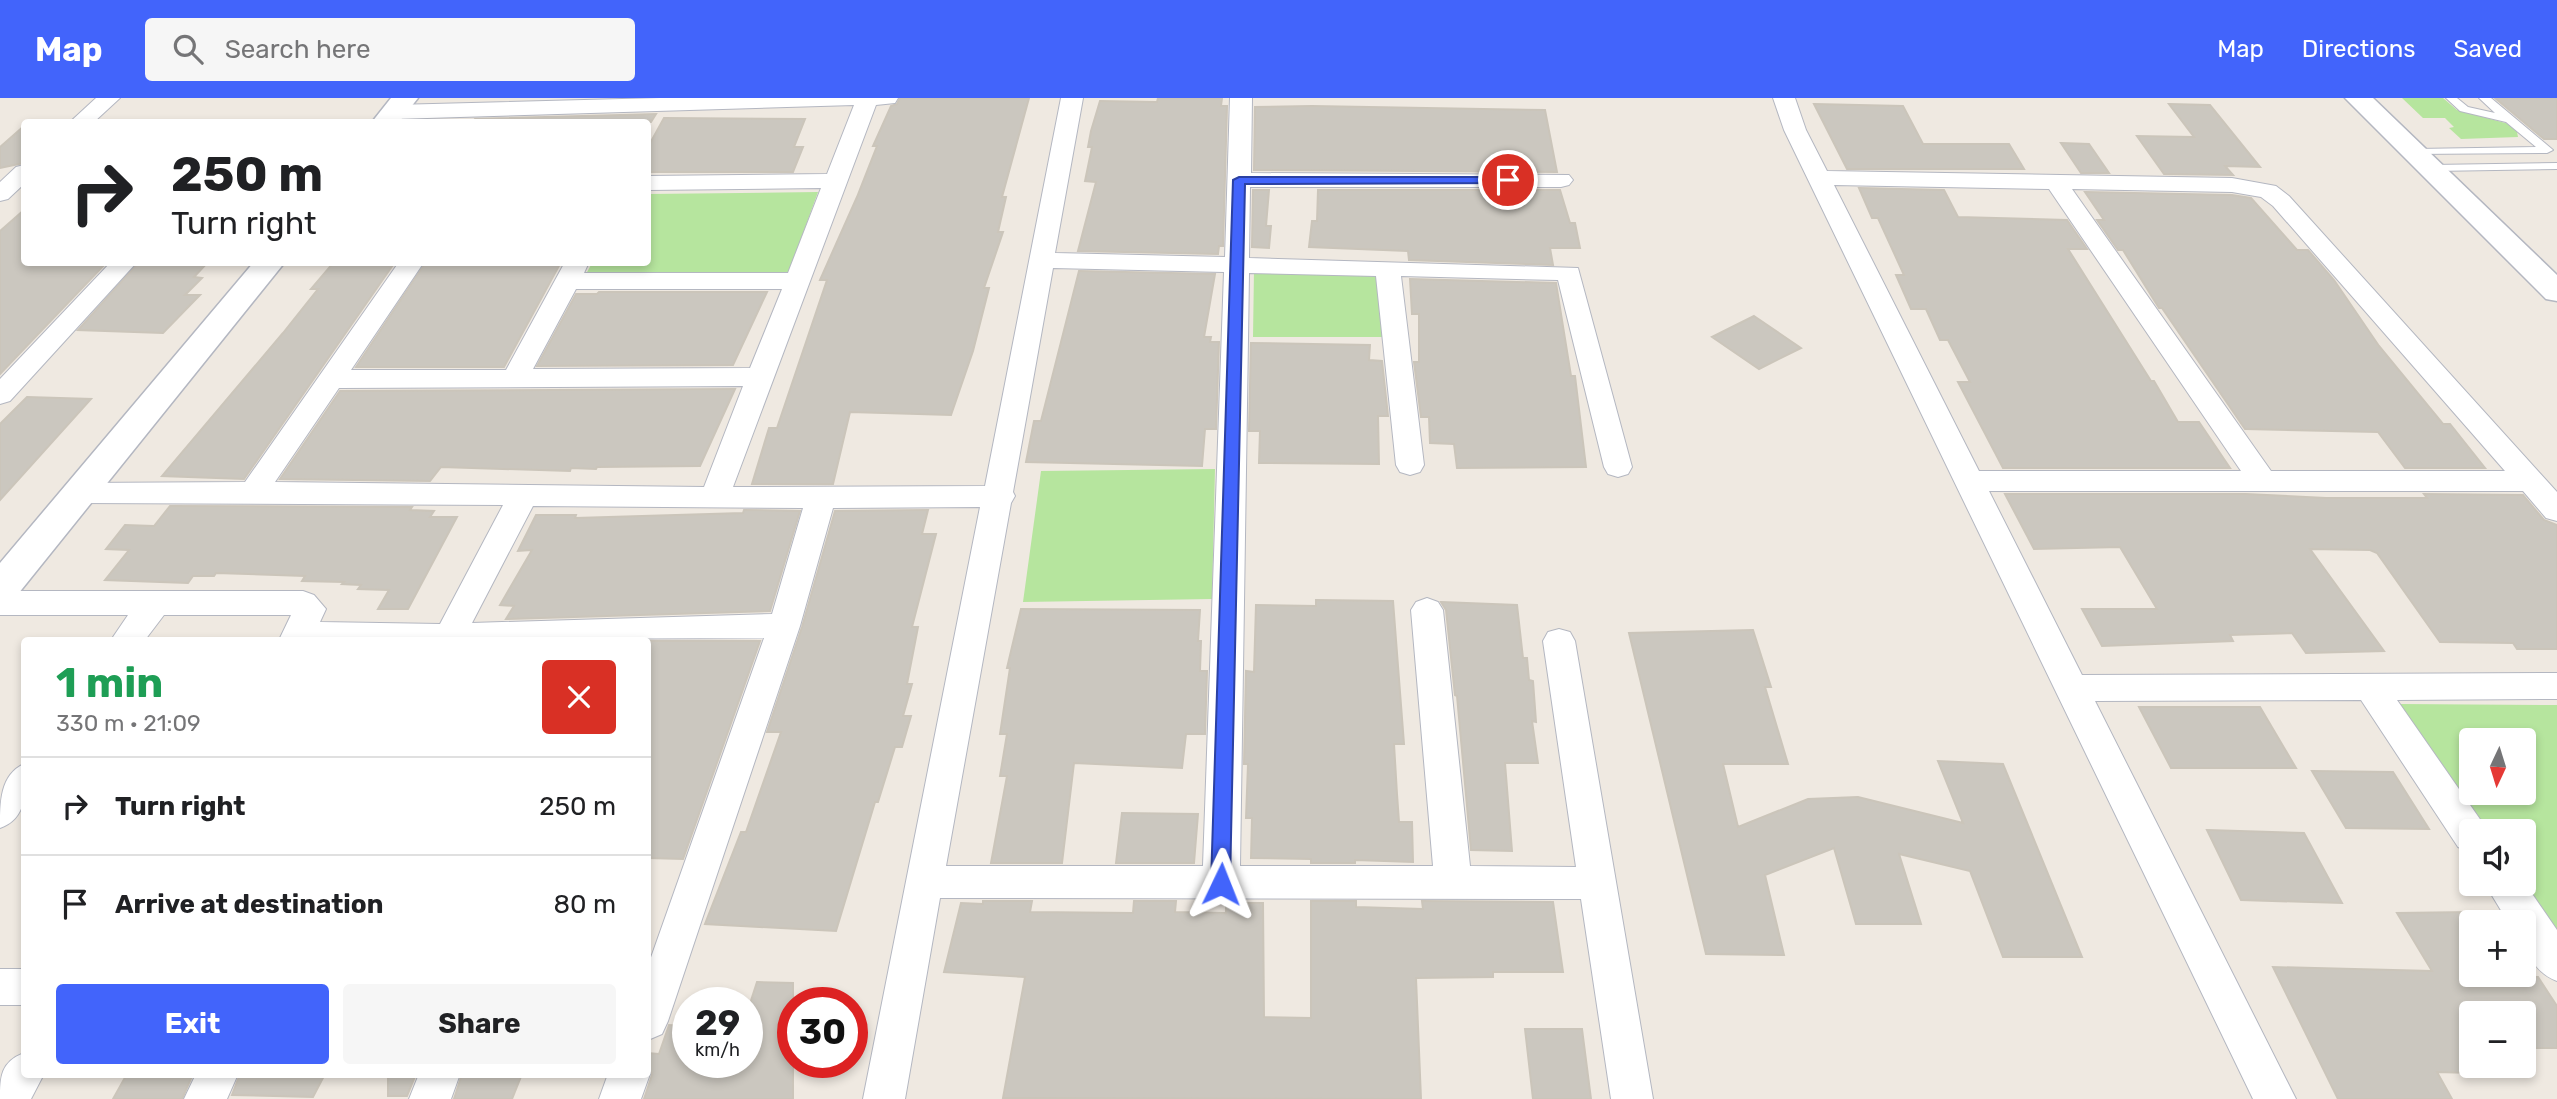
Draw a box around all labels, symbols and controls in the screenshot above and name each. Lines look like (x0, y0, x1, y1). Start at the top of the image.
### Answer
search box (145, 18, 635, 81)
text: Map (35, 30, 103, 69)
icon: search (169, 30, 207, 68)
text: Search here (225, 34, 370, 65)
text: Map (2217, 35, 2264, 63)
text: Directions (2302, 35, 2415, 63)
text: Saved (2453, 35, 2522, 63)
text: 250 m (171, 145, 323, 203)
icon: right (56, 147, 147, 238)
pin (1478, 150, 1538, 210)
icon: arrive (1489, 161, 1527, 199)
text: Turn right (171, 204, 316, 242)
text: 1 min (56, 658, 163, 708)
button: close (542, 660, 616, 734)
text: 330 m · 21:09 (56, 709, 201, 737)
north arrow (2459, 728, 2536, 805)
map controls (2459, 728, 2536, 1078)
icon: right (56, 787, 94, 825)
text: Turn right (115, 791, 245, 822)
text: 250 m (539, 791, 616, 822)
button: sound (2459, 819, 2536, 896)
position arrow (1184, 847, 1258, 921)
icon: arrive (56, 885, 94, 923)
text: Arrive at destination (115, 889, 383, 920)
text: 80 m (553, 889, 616, 920)
button: + (2459, 910, 2536, 987)
button: Exit (56, 984, 329, 1064)
button: Share (343, 984, 616, 1064)
speed limit sign: 30 (777, 987, 868, 1078)
button: − (2459, 1001, 2536, 1078)
text: 29 (695, 1002, 740, 1044)
text: km/h (695, 1039, 740, 1061)

